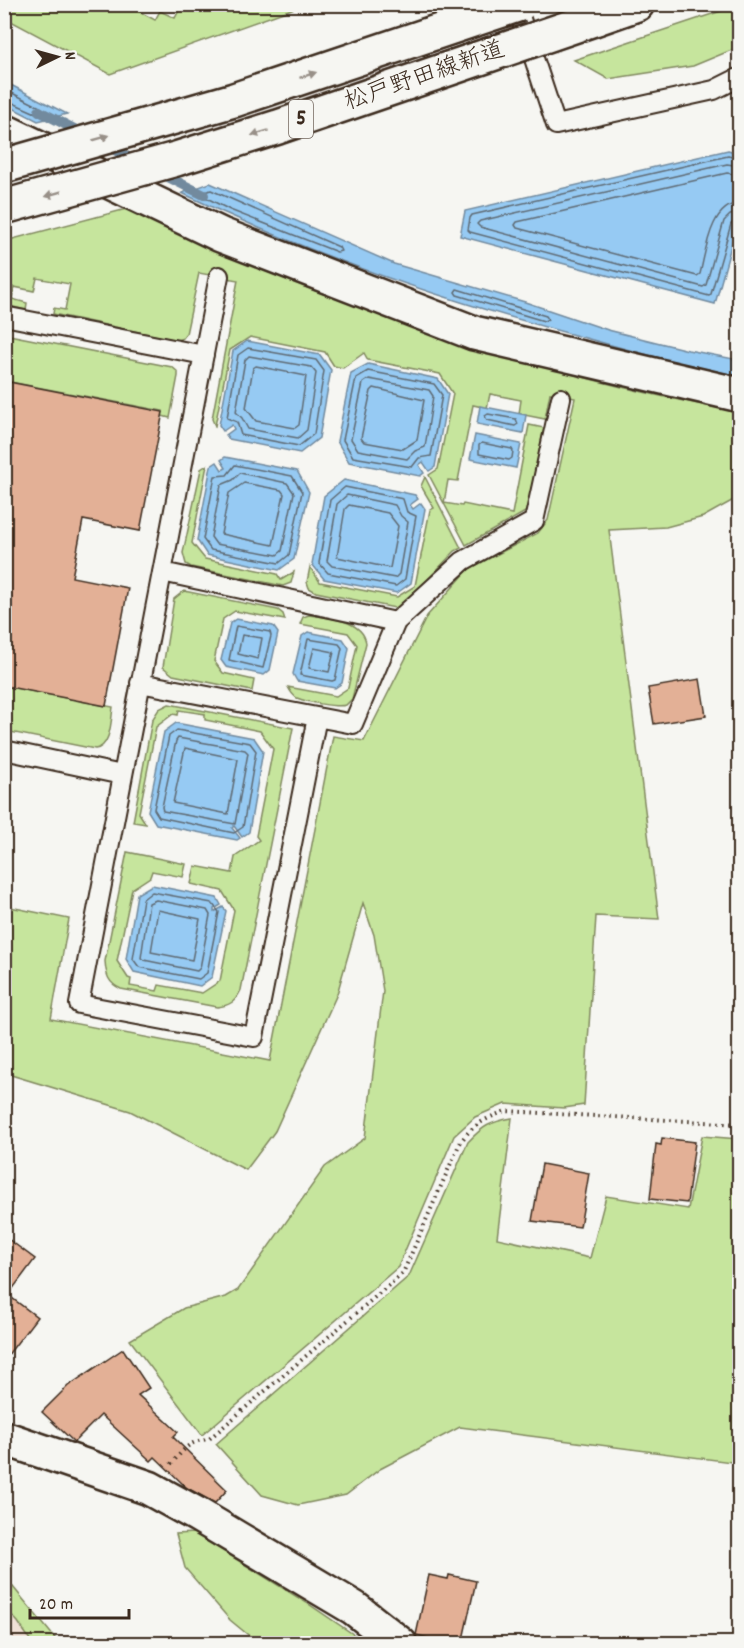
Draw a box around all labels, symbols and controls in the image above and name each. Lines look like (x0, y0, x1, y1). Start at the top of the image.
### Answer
north arrow (27, 27, 87, 87)
street label: 松戸野田線新道 (340, 34, 510, 120)
text: N (58, 51, 81, 61)
one-way arrow (299, 70, 317, 80)
road number: 5 (289, 100, 313, 138)
one-way arrow (251, 129, 269, 138)
one-way arrow (92, 133, 110, 143)
one-way arrow (44, 189, 62, 199)
scale bar (30, 1582, 129, 1620)
text: 20 m (39, 1593, 73, 1618)

